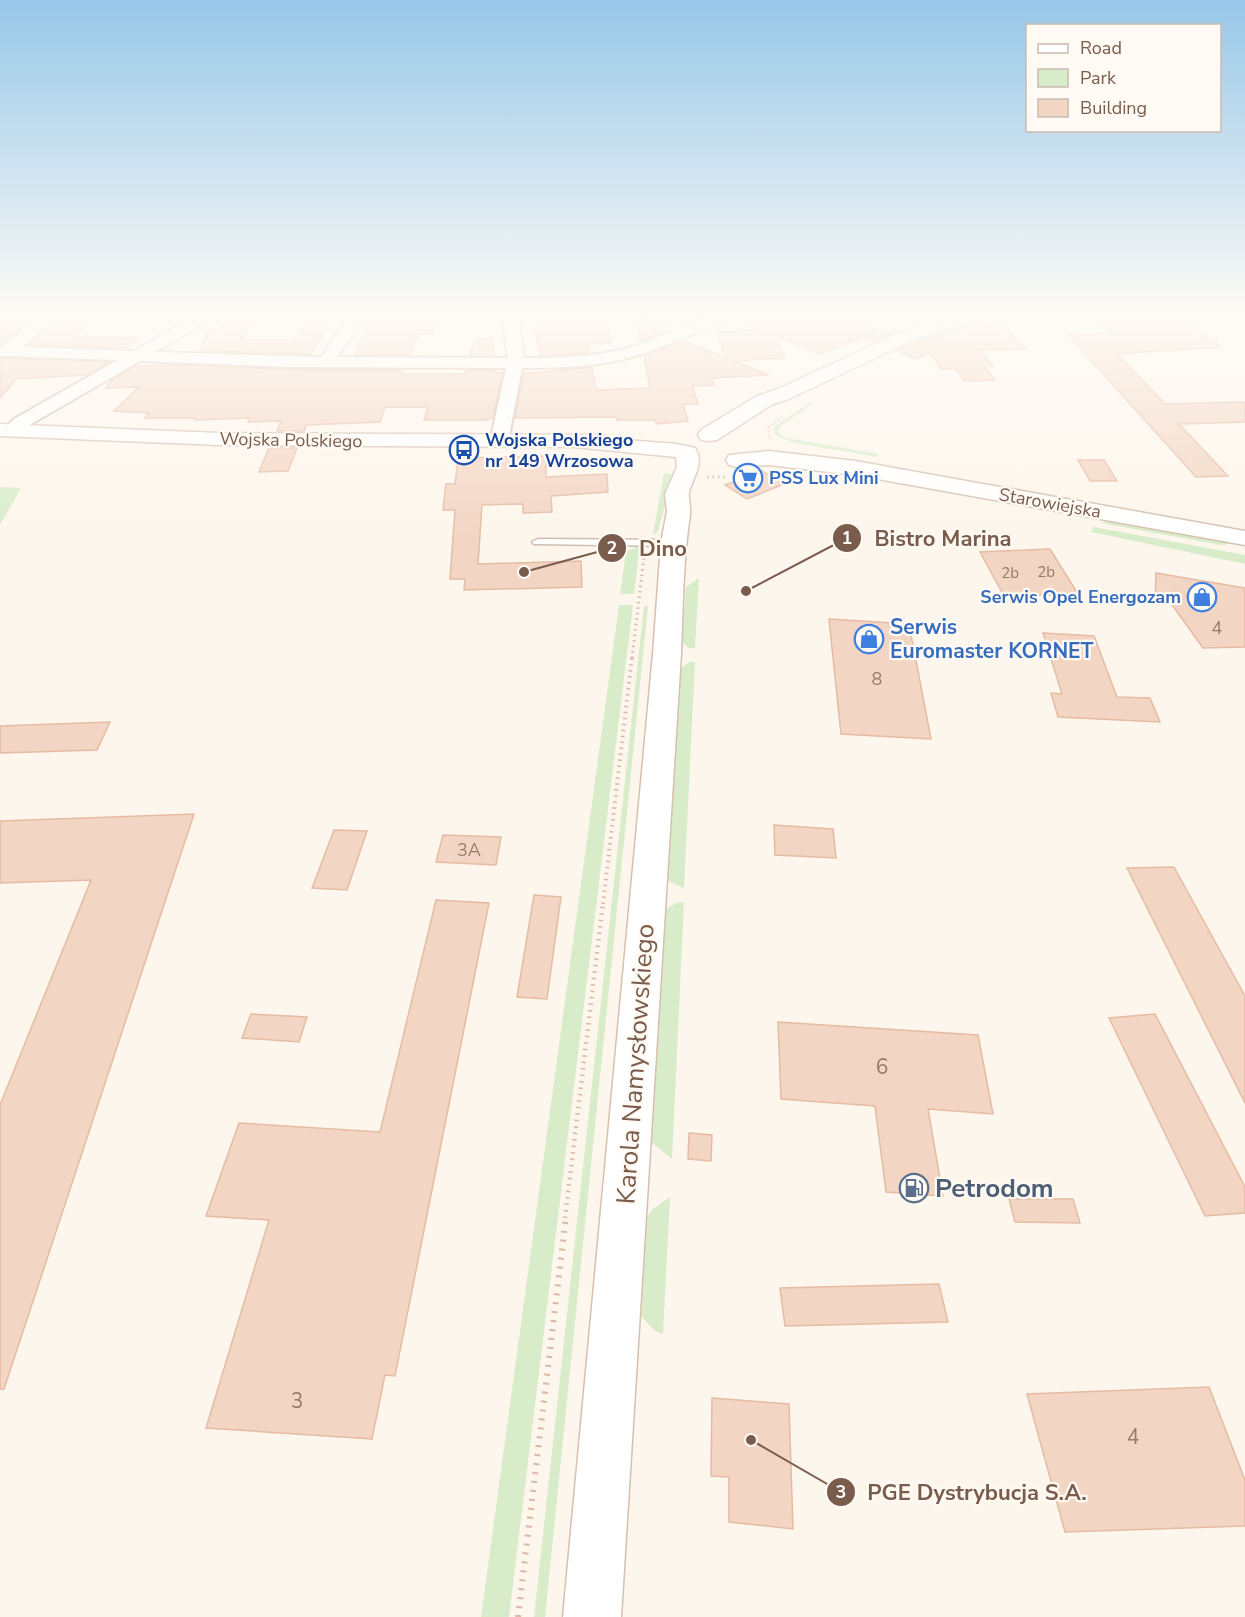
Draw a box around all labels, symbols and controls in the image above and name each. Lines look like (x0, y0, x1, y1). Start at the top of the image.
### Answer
legend (1026, 24, 1221, 132)
text: Road (1080, 36, 1122, 60)
text: Park (1080, 66, 1117, 90)
text: Building (1080, 96, 1147, 120)
street label: Wojska Polskiego (219, 427, 363, 453)
place label: Wojska Polskiego nr 149 Wrzosowa (485, 428, 634, 473)
bus stop icon: Wojska Polskiego nr 149 Wrzosowa (448, 434, 480, 466)
supermarket icon: PSS Lux Mini (732, 462, 764, 494)
place label: PSS Lux Mini (769, 466, 879, 490)
street label: Starowiejska (997, 482, 1103, 524)
callout: Bistro Marina (832, 518, 1024, 558)
text: Bistro Marina (874, 524, 1012, 554)
text: 1 (842, 526, 852, 550)
callout: Dino (597, 528, 699, 568)
text: Dino (639, 534, 687, 564)
text: 2 (607, 536, 617, 560)
house number: 2b (1037, 562, 1055, 582)
house number: 2b (1001, 563, 1019, 583)
shop icon: Serwis Opel Energozam (1186, 581, 1218, 613)
place label: Serwis Opel Energozam (980, 585, 1181, 609)
place label: Serwis Euromaster KORNET (890, 613, 1094, 665)
house number: 4 (1212, 616, 1223, 640)
shop icon: Serwis Euromaster KORNET (853, 623, 885, 655)
house number: 8 (872, 667, 882, 691)
house number: 3A (457, 838, 481, 862)
street label: Karola Namysłowskiego (608, 923, 663, 1205)
house number: 6 (876, 1053, 888, 1081)
place label: Petrodom (935, 1171, 1054, 1206)
fuel station icon: Petrodom (898, 1172, 930, 1204)
house number: 3 (291, 1387, 303, 1415)
house number: 4 (1127, 1423, 1139, 1451)
callout: PGE Dystrybucja S.A. (826, 1472, 1099, 1512)
text: PGE Dystrybucja S.A. (867, 1478, 1087, 1508)
text: 3 (836, 1480, 846, 1504)

